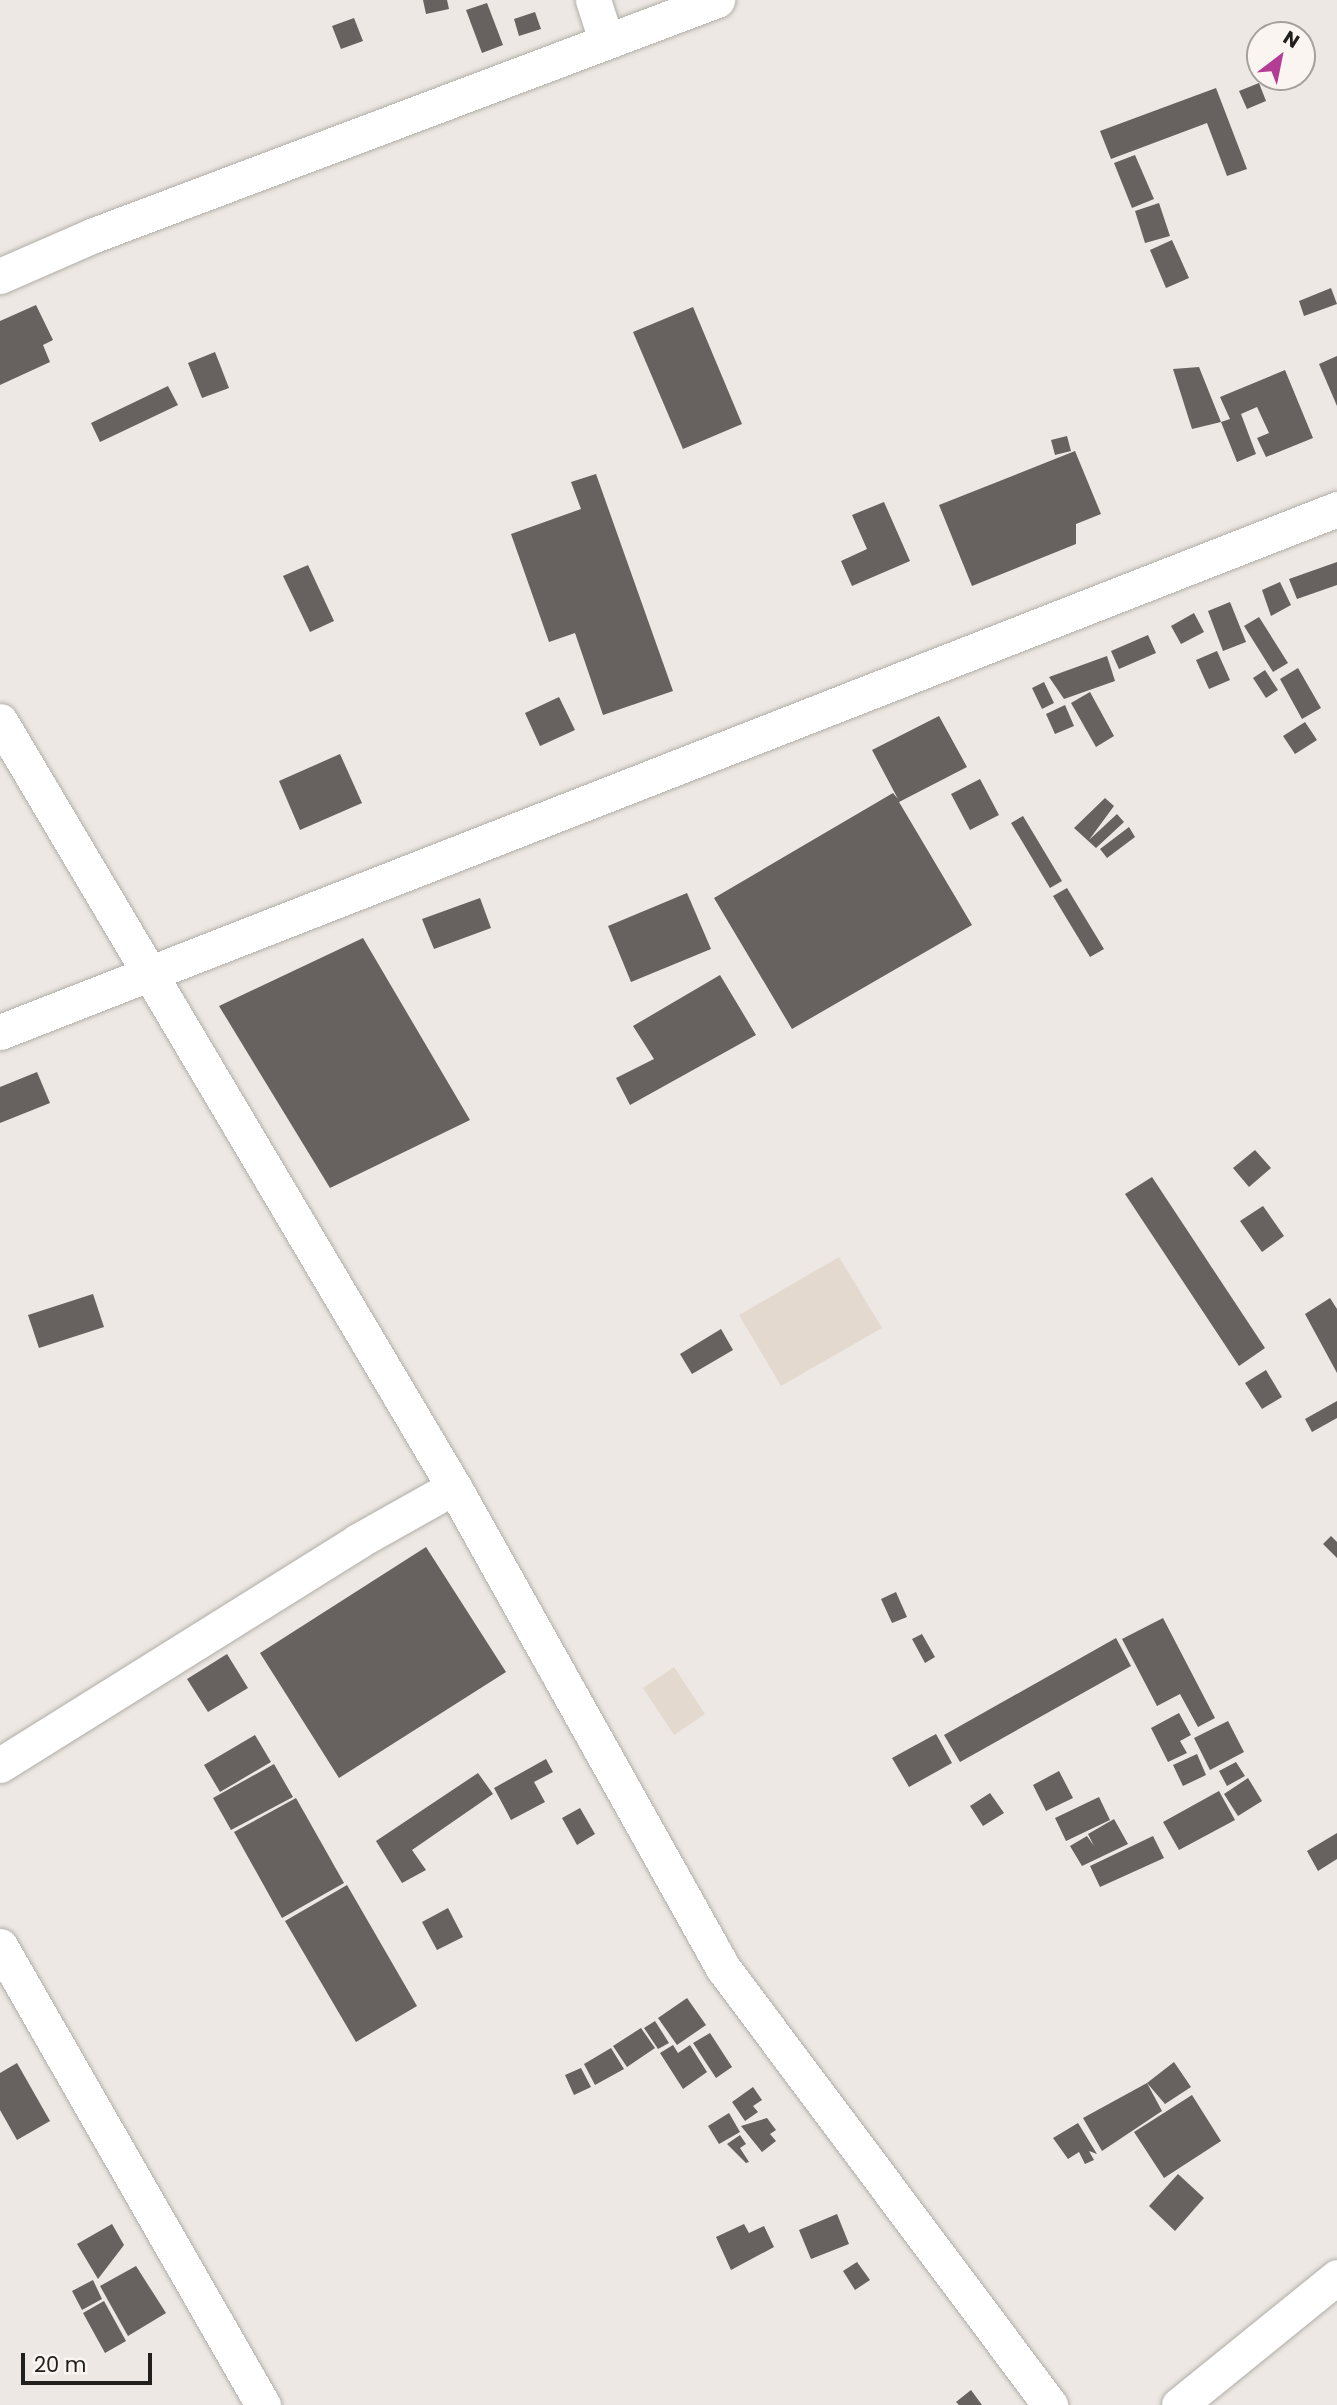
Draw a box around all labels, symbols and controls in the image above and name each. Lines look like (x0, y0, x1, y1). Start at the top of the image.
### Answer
north arrow (1246, 21, 1316, 91)
text: N (1278, 24, 1305, 55)
scale bar (24, 2338, 156, 2382)
text: 20 m (34, 2350, 87, 2379)

